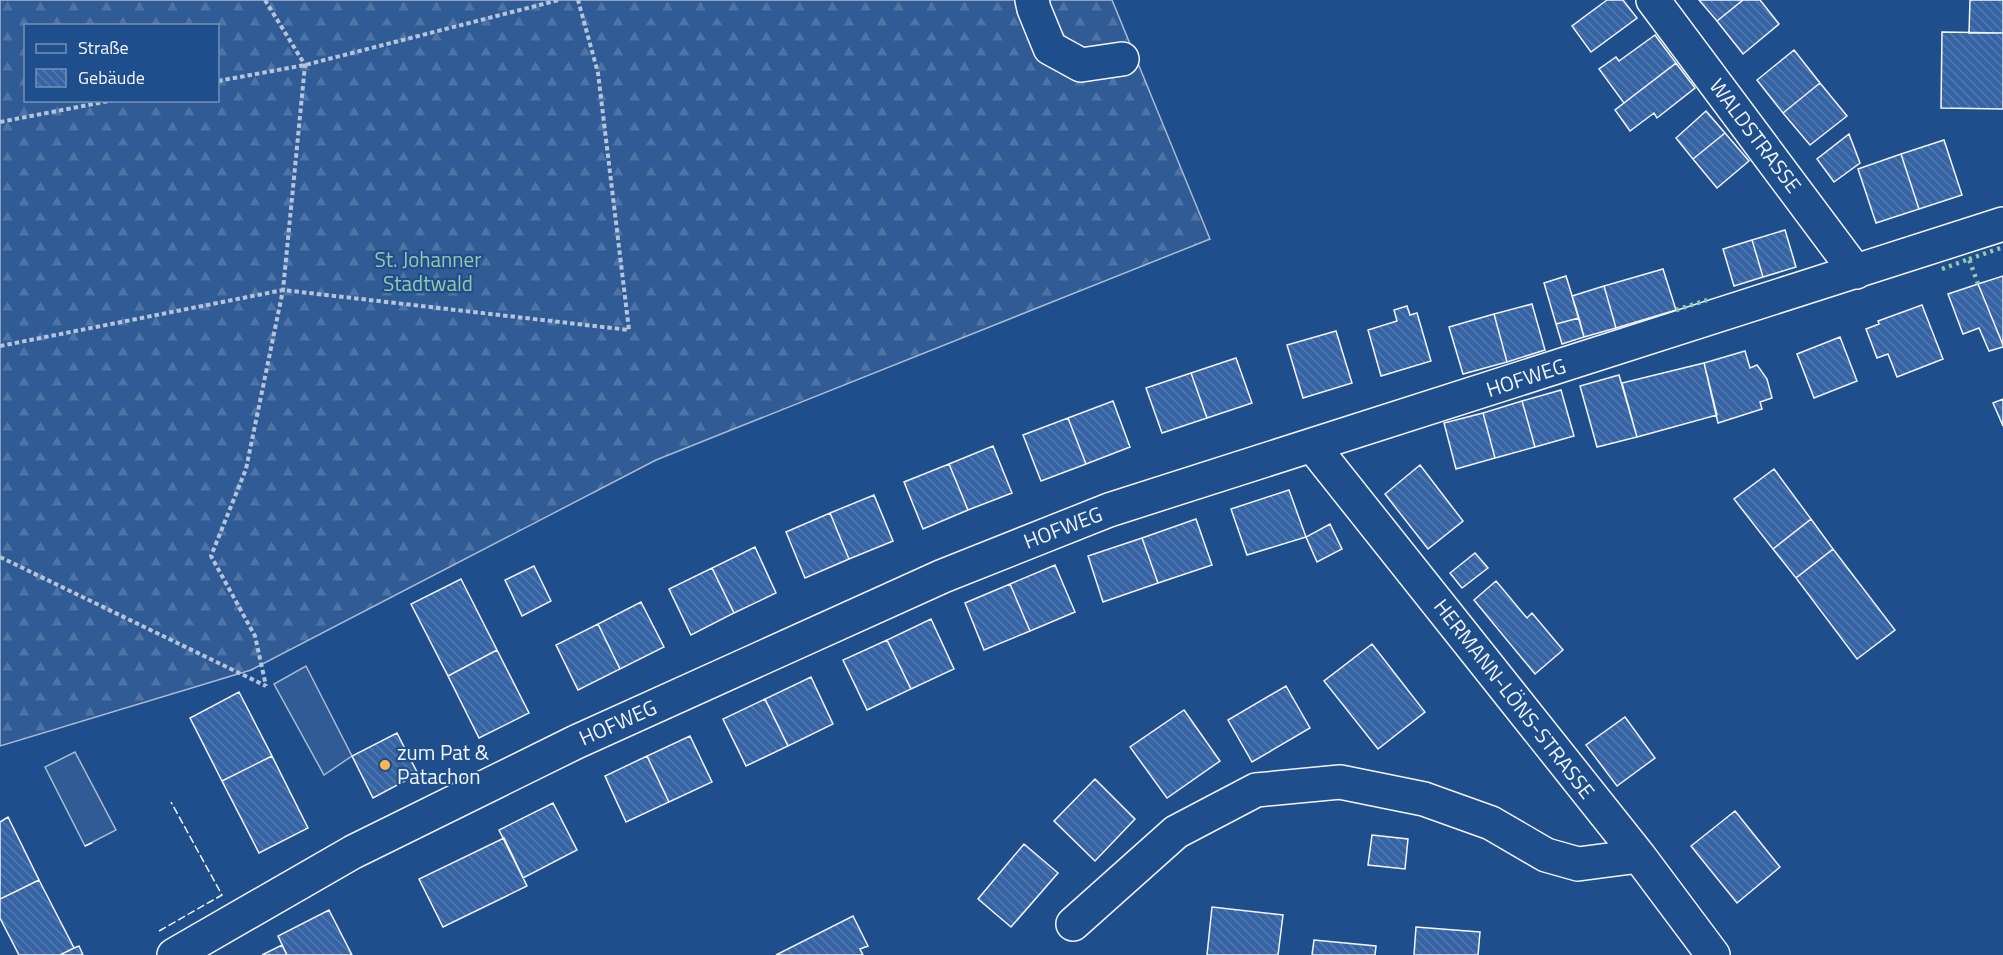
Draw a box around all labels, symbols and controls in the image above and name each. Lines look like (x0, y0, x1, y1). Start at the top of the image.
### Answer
legend (24, 24, 219, 102)
text: Straße (78, 34, 129, 61)
text: Gebäude (78, 64, 145, 91)
street label: WALDSTRASSE (1702, 71, 1810, 199)
park label: St. Johanner Stadtwald (375, 243, 482, 299)
street label: HOFWEG (1482, 349, 1570, 405)
street label: HOFWEG (1019, 497, 1107, 557)
street label: HERMANN-LÖNS-STRASSE (1426, 592, 1603, 805)
street label: HOFWEG (574, 691, 662, 753)
place label: zum Pat & Patachon (397, 736, 490, 792)
marker: zum Pat & Patachon (378, 758, 392, 772)

